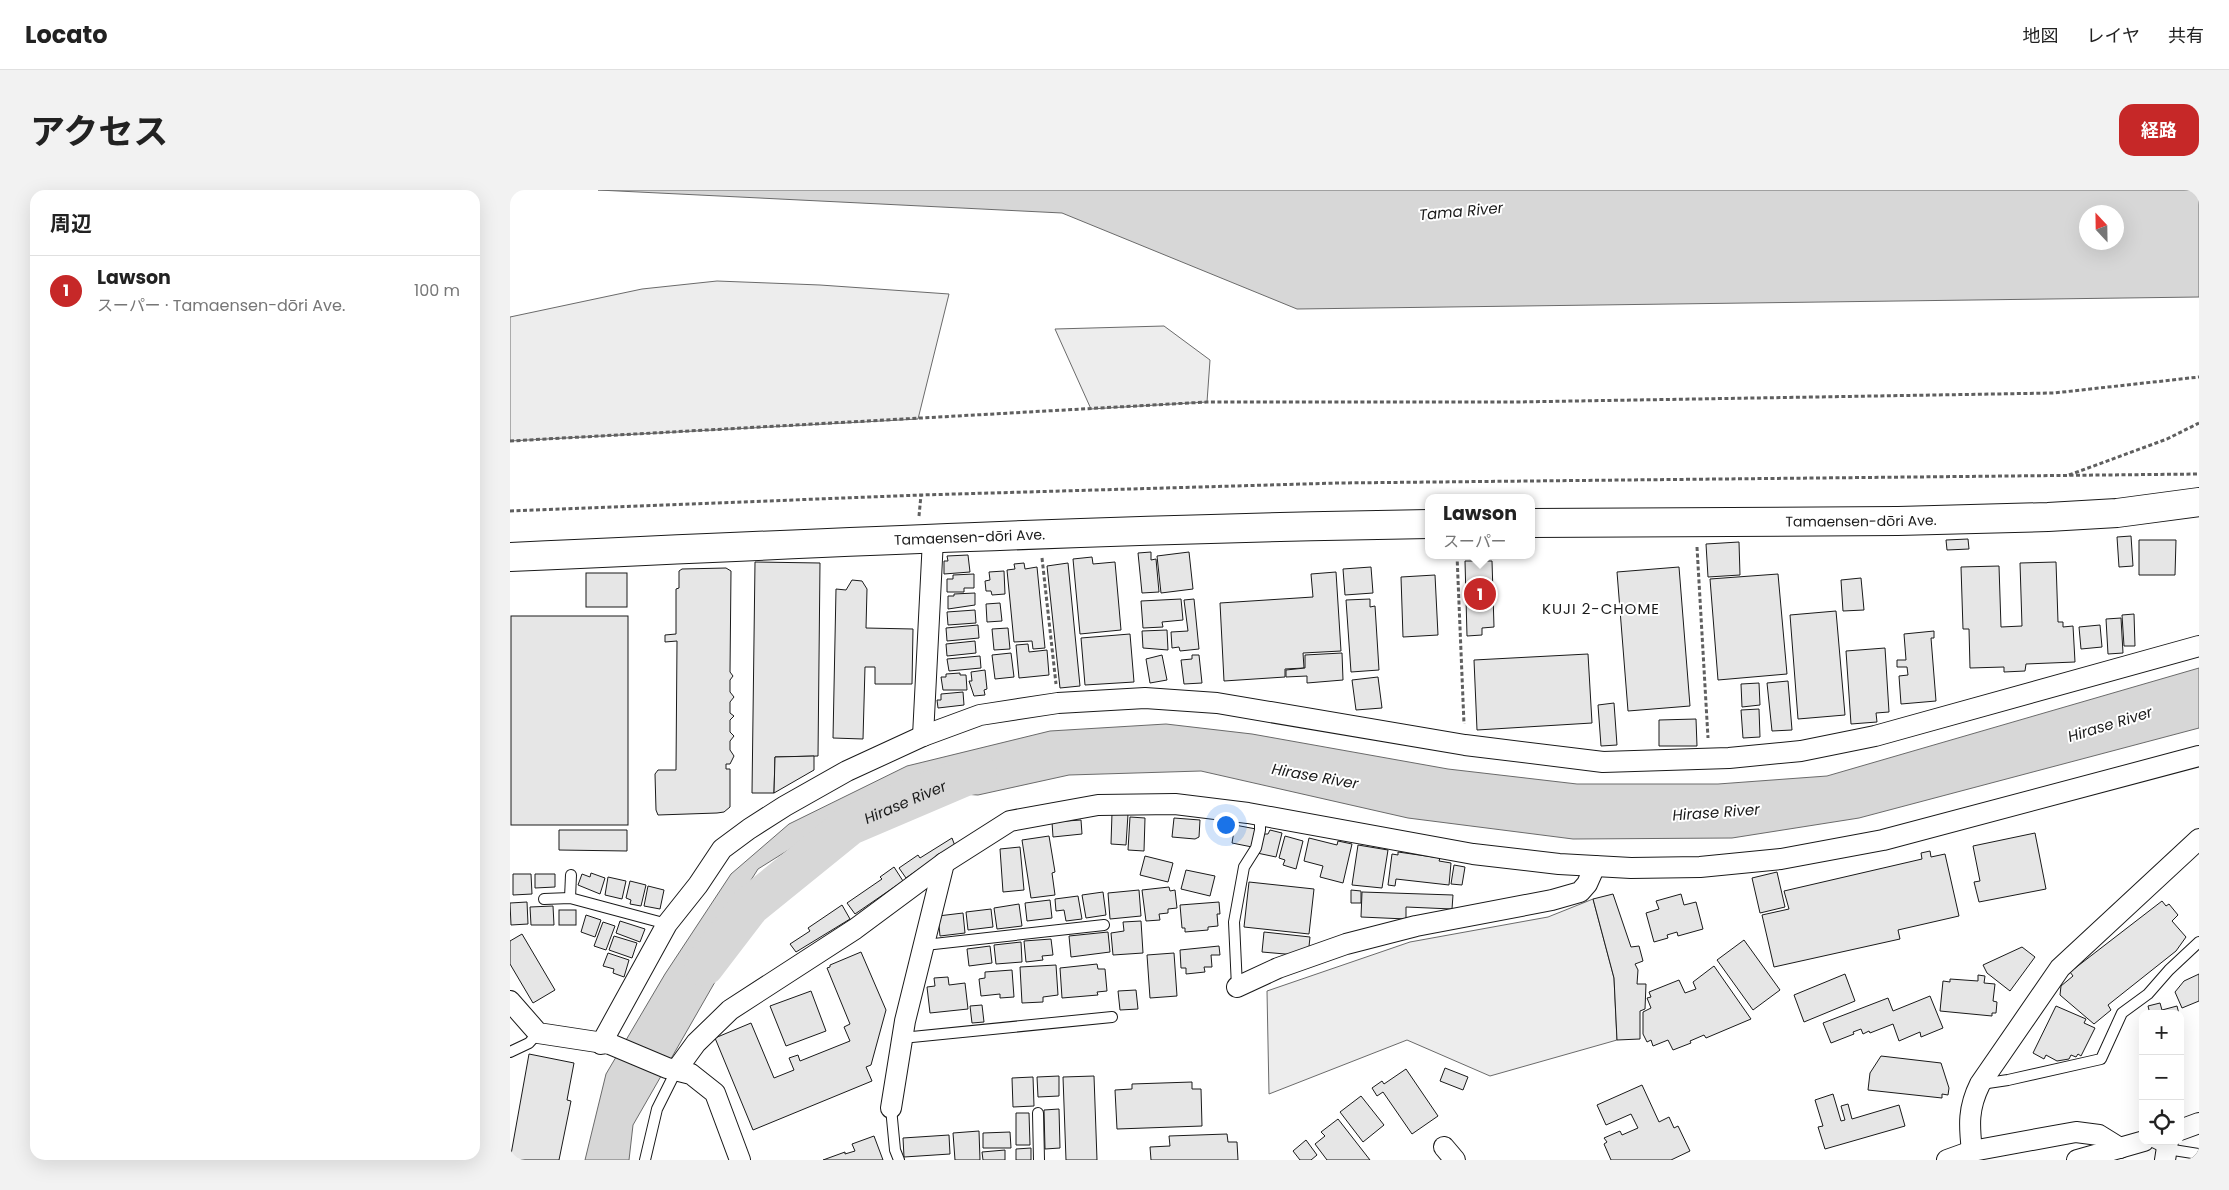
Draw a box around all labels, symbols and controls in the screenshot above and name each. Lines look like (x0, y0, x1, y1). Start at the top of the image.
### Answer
text: Locato (25, 18, 108, 51)
text: 地図 (2023, 23, 2059, 48)
text: レイヤ (2087, 23, 2140, 48)
text: 共有 (2168, 23, 2204, 48)
button: 経路 (2119, 104, 2199, 156)
text: アクセス (30, 107, 168, 156)
water label: Tama River (1418, 197, 1504, 225)
north arrow (2079, 205, 2124, 250)
text: 周辺 (50, 209, 92, 238)
text: Lawson (97, 264, 171, 291)
text: 1 (63, 279, 69, 302)
text: 100 m (414, 279, 460, 302)
text: スーパー · Tamaensen-dōri Ave. (97, 294, 345, 317)
popup (1425, 494, 1535, 559)
text: Lawson (1443, 500, 1517, 527)
street label: Tamaensen-dōri Ave. (1785, 510, 1937, 532)
street label: Tamaensen-dōri Ave. (894, 524, 1045, 550)
text: スーパー (1443, 530, 1507, 553)
pin: 1 (1464, 575, 1496, 613)
district label: KUJI 2-CHOME (1542, 598, 1660, 619)
water label: Hirase River (2065, 701, 2155, 747)
water label: Hirase River (1270, 758, 1360, 794)
water label: Hirase River (860, 775, 950, 828)
water label: Hirase River (1672, 798, 1761, 826)
your location (1213, 812, 1239, 838)
map controls (2139, 1010, 2184, 1145)
button: + (2139, 1010, 2184, 1055)
button: − (2139, 1055, 2184, 1100)
button: locate (2139, 1100, 2184, 1145)

